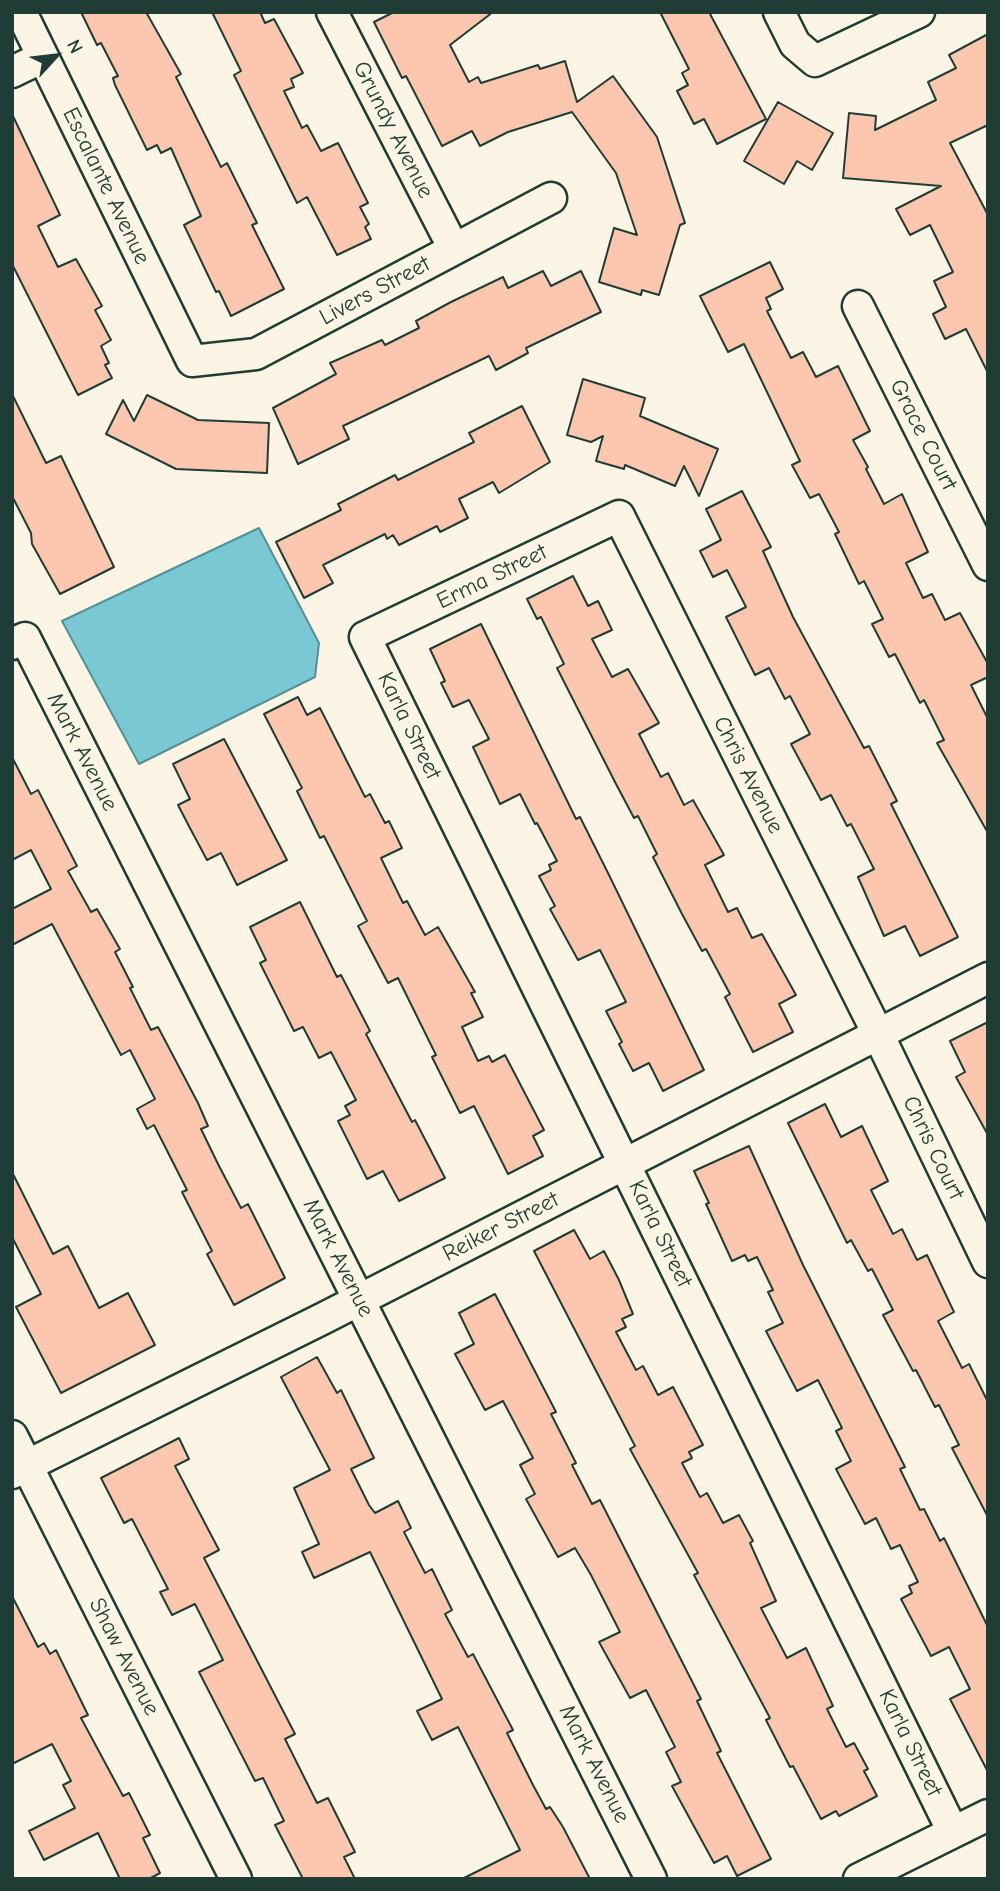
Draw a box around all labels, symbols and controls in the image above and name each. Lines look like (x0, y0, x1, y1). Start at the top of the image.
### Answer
north arrow (21, 21, 91, 91)
text: N (62, 36, 87, 57)
street label: Grundy Avenue (347, 57, 439, 203)
street label: Escalante Avenue (56, 103, 156, 269)
street label: Livers Street (315, 250, 435, 332)
street label: Grace Court (883, 375, 963, 495)
street label: Erma Street (432, 538, 552, 616)
street label: Karla Street (371, 668, 447, 784)
street label: Mark Avenue (40, 688, 124, 816)
street label: Chris Avenue (707, 712, 789, 838)
street label: Chris Court (896, 1092, 970, 1204)
street label: Karla Street (622, 1176, 698, 1292)
street label: Reiker Street (438, 1186, 564, 1268)
street label: Mark Avenue (296, 1194, 380, 1322)
street label: Shaw Avenue (83, 1594, 165, 1720)
street label: Karla Street (872, 1685, 948, 1801)
street label: Mark Avenue (552, 1700, 636, 1828)

